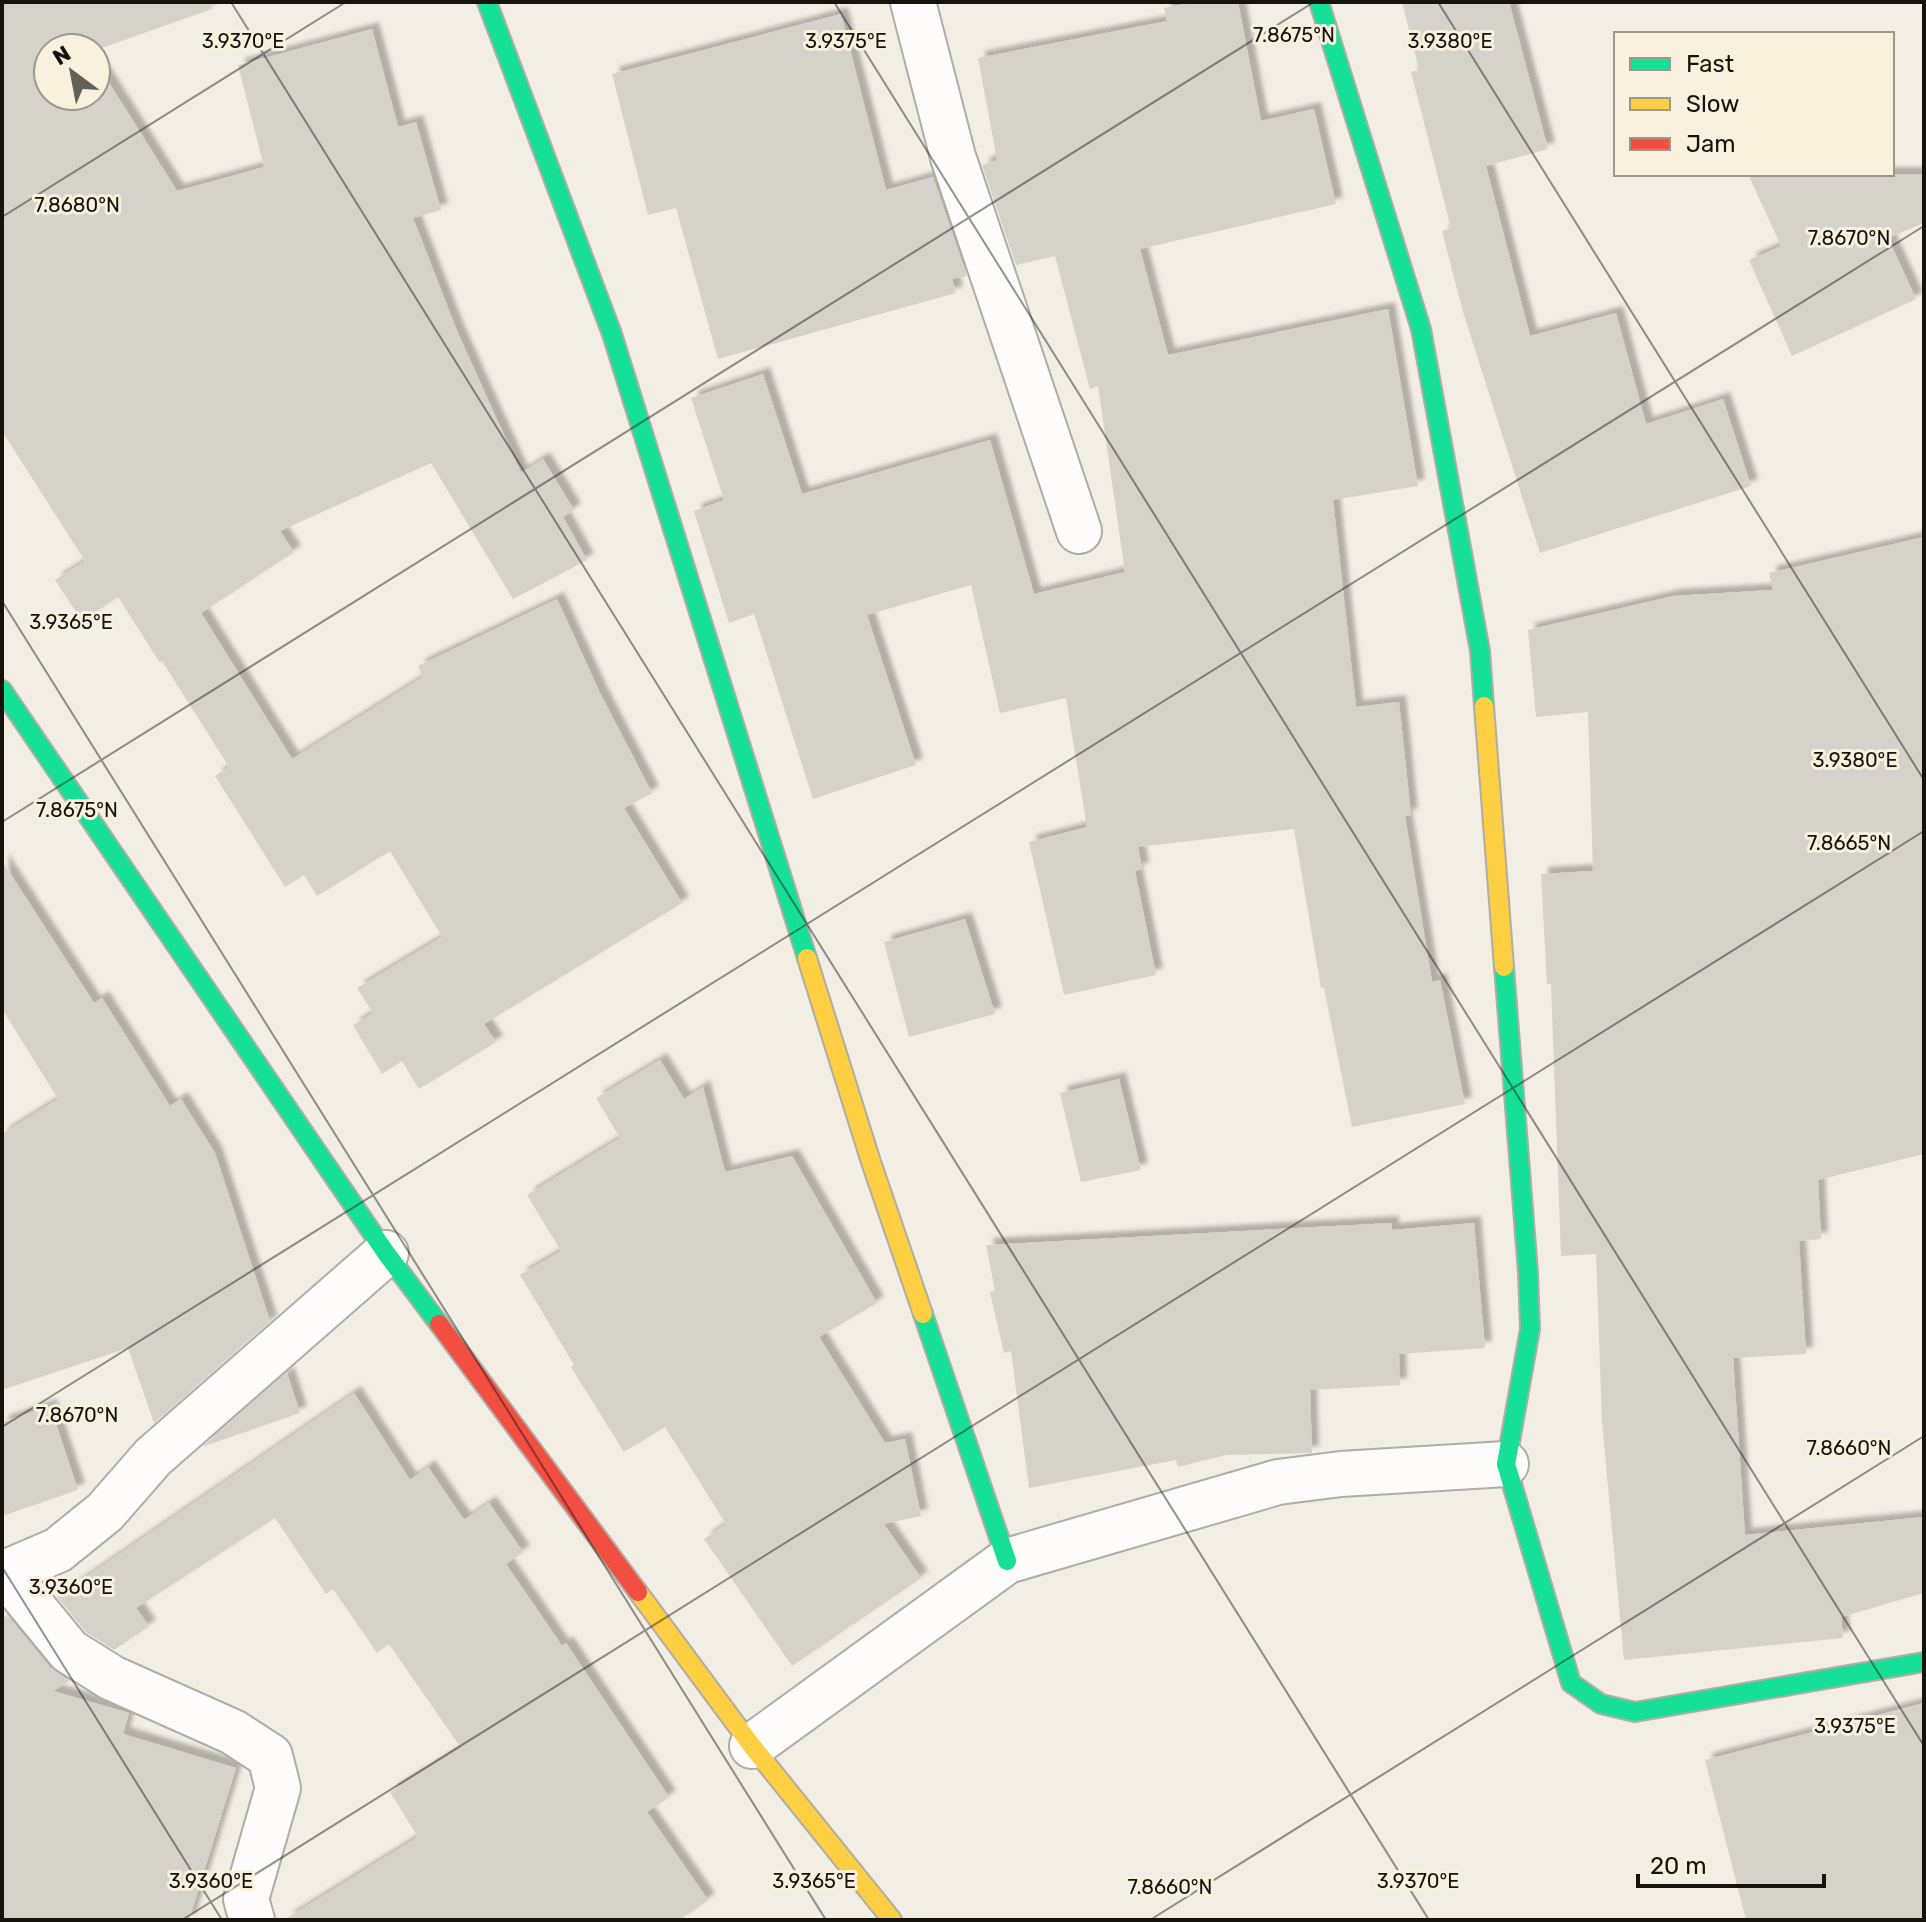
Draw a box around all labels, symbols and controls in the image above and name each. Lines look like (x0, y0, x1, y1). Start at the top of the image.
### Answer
text: 7.8675°N (1253, 23, 1335, 47)
text: 3.9370°E (202, 29, 284, 53)
text: 3.9375°E (805, 29, 887, 53)
text: 3.9380°E (1407, 29, 1493, 53)
north arrow (32, 32, 112, 112)
legend (1614, 32, 1894, 176)
text: N (48, 40, 76, 71)
text: Fast (1686, 50, 1734, 78)
text: Slow (1686, 90, 1739, 118)
text: Jam (1686, 130, 1736, 158)
text: 7.8680°N (34, 193, 120, 217)
text: 7.8670°N (1808, 226, 1890, 250)
text: 3.9365°E (29, 610, 113, 634)
text: 3.9380°E (1812, 748, 1898, 772)
text: 7.8675°N (36, 798, 118, 822)
text: 7.8665°N (1807, 831, 1891, 855)
text: 7.8670°N (36, 1403, 118, 1427)
text: 7.8660°N (1807, 1436, 1892, 1460)
text: 3.9360°E (29, 1575, 113, 1599)
text: 3.9375°E (1814, 1714, 1896, 1738)
scale bar (1638, 1838, 1824, 1888)
text: 20 m (1650, 1852, 1707, 1880)
text: 3.9360°E (169, 1869, 253, 1893)
text: 3.9365°E (772, 1869, 856, 1893)
text: 3.9370°E (1377, 1869, 1459, 1893)
text: 7.8660°N (1128, 1875, 1213, 1899)

